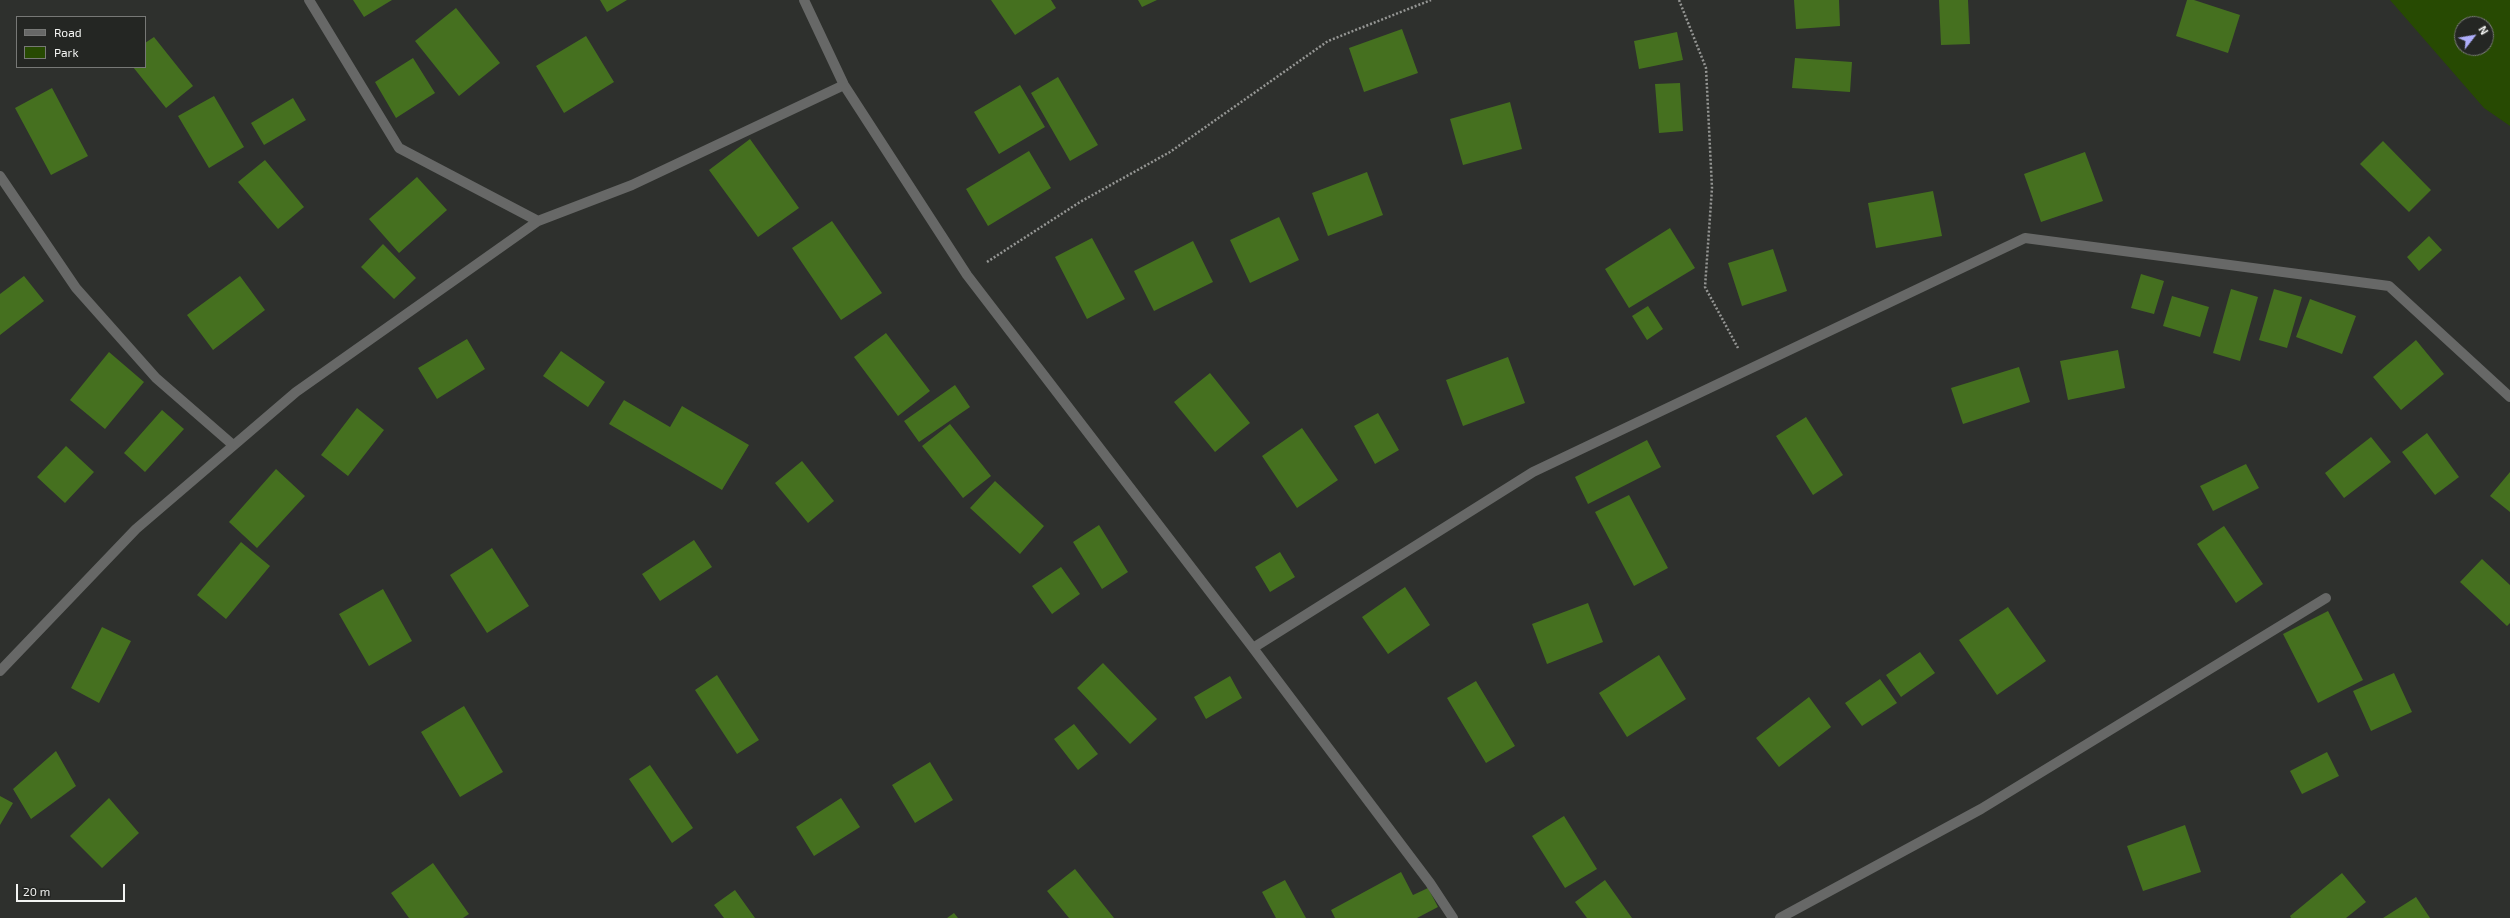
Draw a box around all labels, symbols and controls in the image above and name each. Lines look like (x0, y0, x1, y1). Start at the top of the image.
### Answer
legend (16, 16, 146, 68)
north arrow (2454, 16, 2494, 56)
text: N (2476, 23, 2491, 37)
text: Road (54, 25, 82, 39)
text: Park (54, 45, 79, 59)
scale bar (18, 876, 127, 902)
text: 20 m (23, 884, 50, 898)

